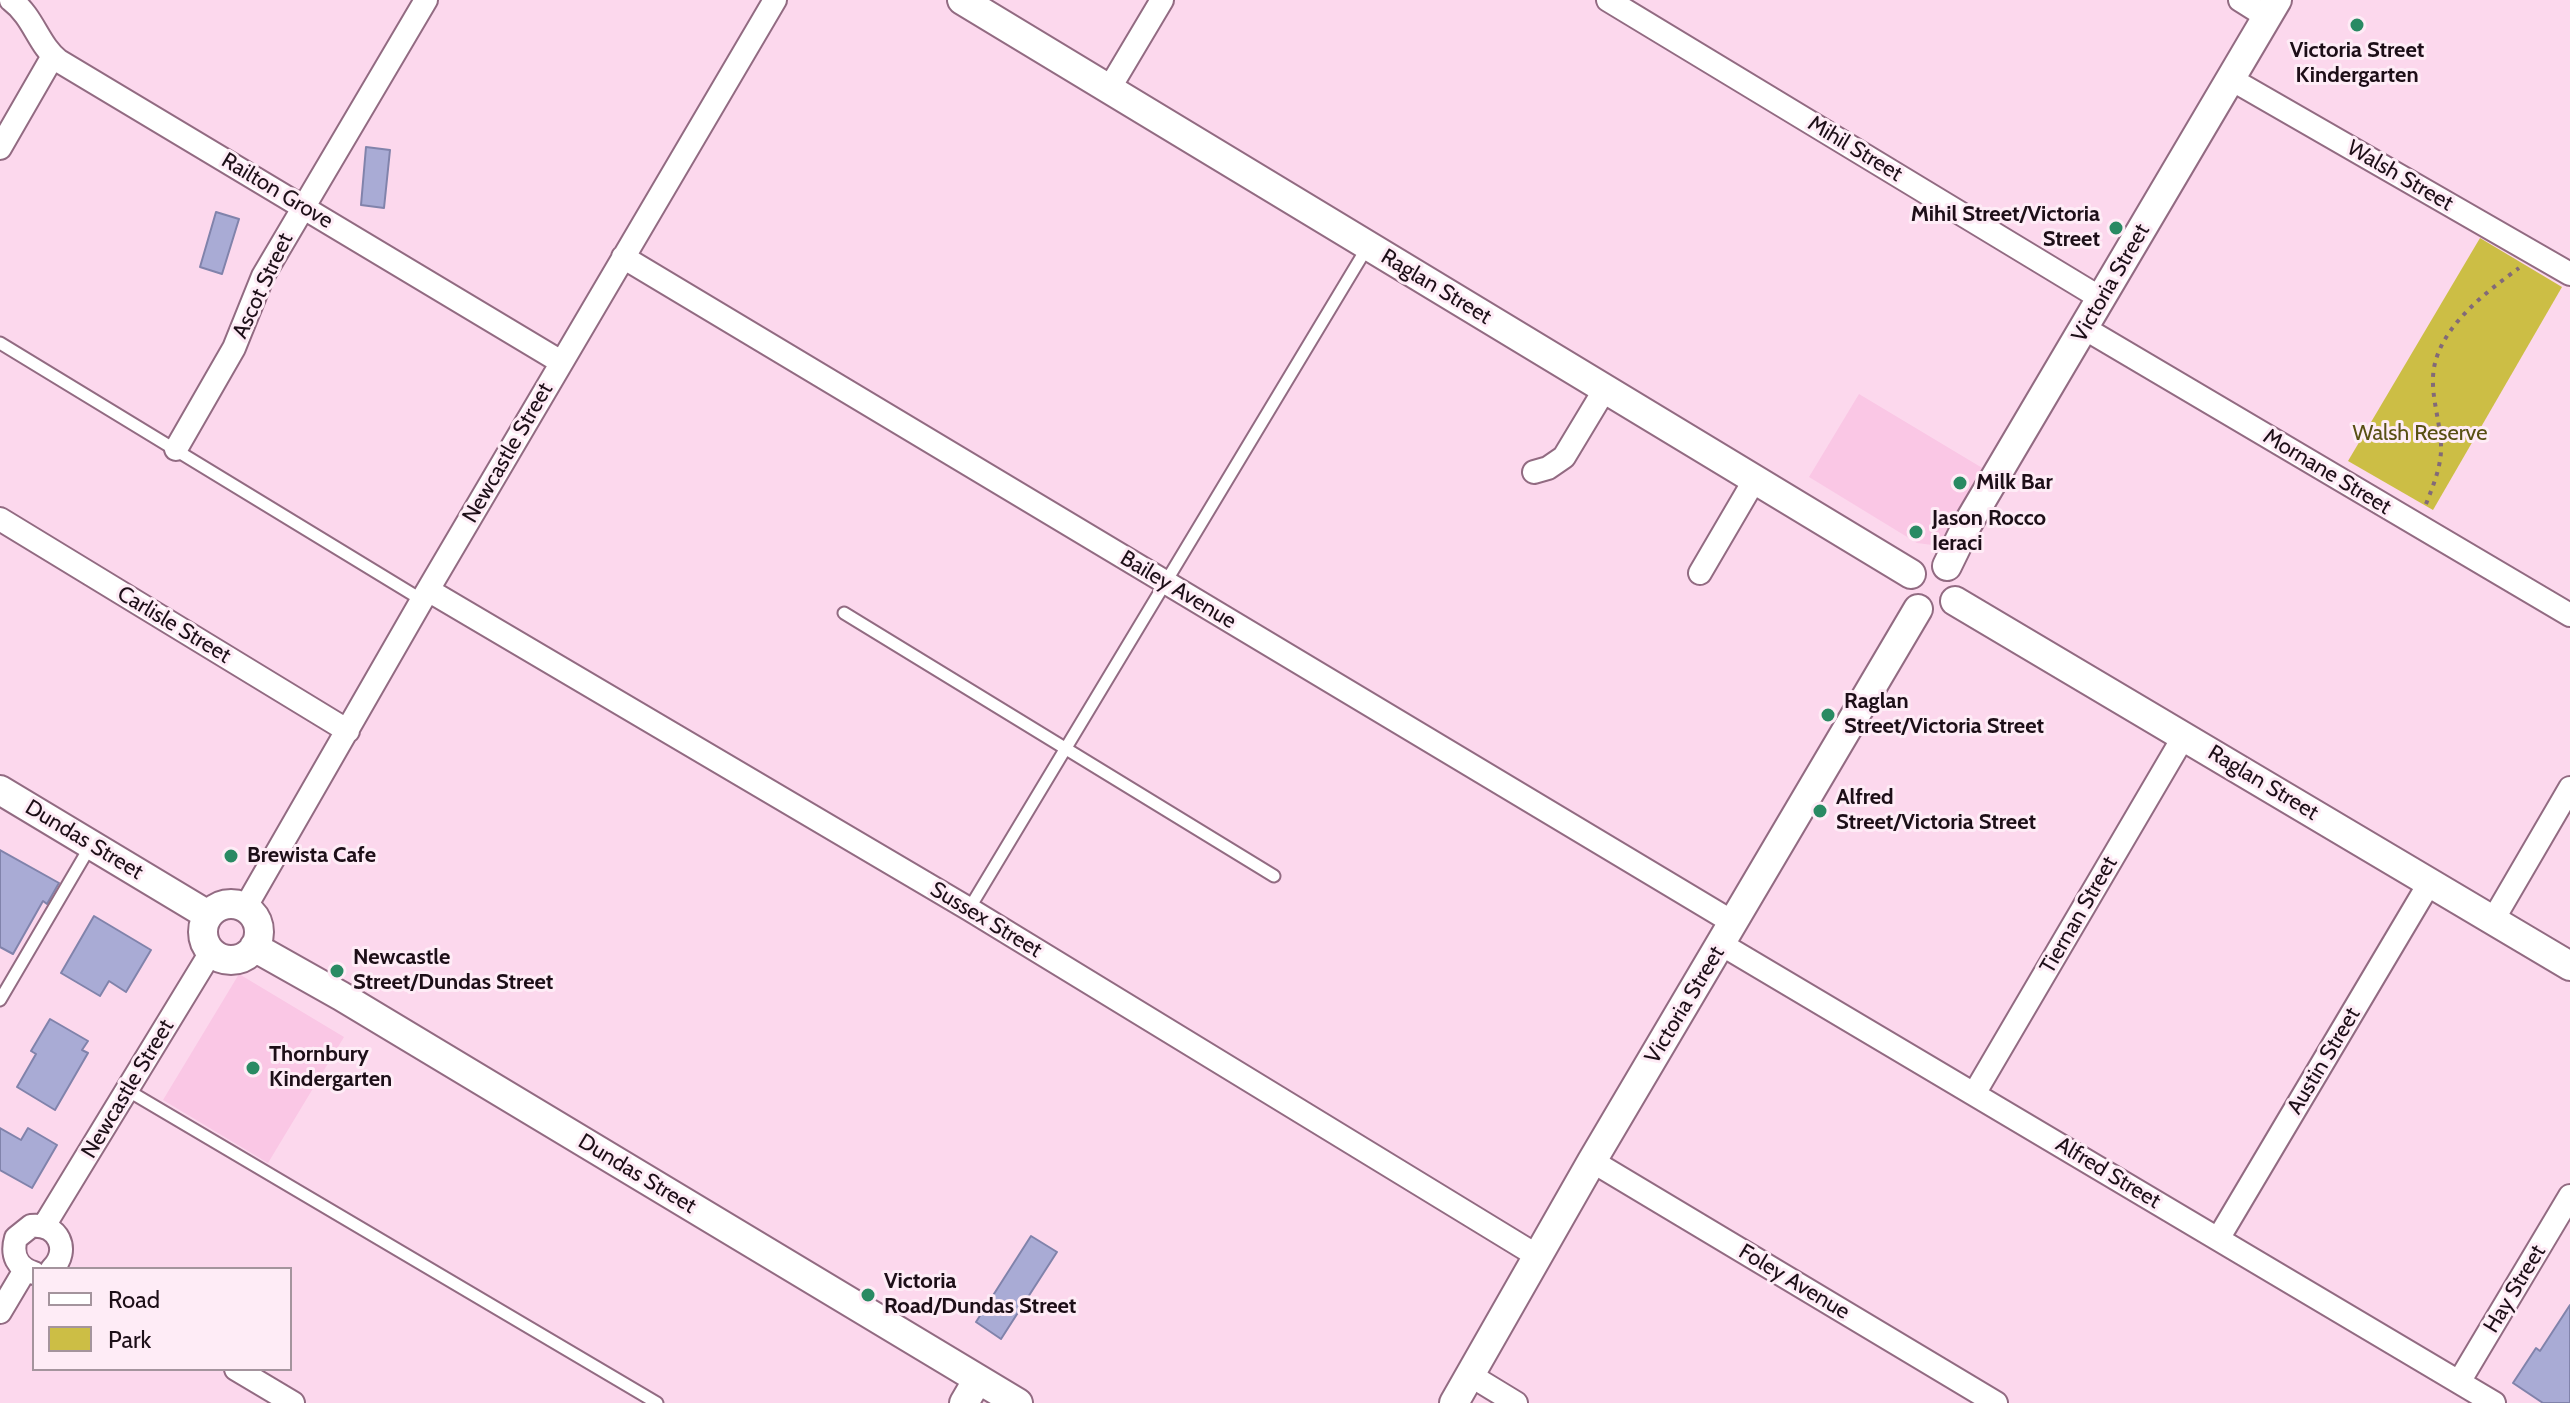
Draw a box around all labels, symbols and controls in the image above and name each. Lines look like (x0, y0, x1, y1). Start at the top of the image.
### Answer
marker: Victoria Street Kindergarten (2348, 16, 2366, 34)
place label: Victoria Street Kindergarten (2290, 38, 2424, 90)
street label: Mihil Street (1803, 110, 1907, 188)
street label: Walsh Street (2342, 135, 2458, 217)
street label: Railton Grove (217, 147, 337, 235)
place label: Mihil Street/Victoria Street (1911, 202, 2100, 254)
street label: Victoria Street (2067, 219, 2155, 347)
marker: Mihil Street/Victoria Street (2107, 219, 2125, 237)
street label: Ascot Street (227, 229, 299, 343)
street label: Raglan Street (1376, 244, 1496, 330)
street label: Newcastle Street (457, 378, 559, 528)
park label: Walsh Reserve (2353, 421, 2487, 447)
street label: Mornane Street (2258, 423, 2396, 521)
place label: Milk Bar (1976, 470, 2053, 496)
marker: Milk Bar (1951, 474, 1969, 492)
place label: Jason Rocco Ieraci (1932, 506, 2046, 558)
marker: Jason Rocco Ieraci (1907, 523, 1925, 541)
street label: Bailey Avenue (1115, 545, 1241, 635)
street label: Carlisle Street (112, 581, 236, 669)
place label: Raglan Street/Victoria Street (1844, 689, 2044, 740)
marker: Raglan Street/Victoria Street (1819, 706, 1837, 724)
street label: Raglan Street (2203, 740, 2323, 826)
place label: Alfred Street/Victoria Street (1836, 785, 2036, 836)
street label: Dundas Street (20, 794, 148, 886)
marker: Alfred Street/Victoria Street (1811, 802, 1829, 820)
place label: Brewista Cafe (247, 843, 376, 869)
marker: Brewista Cafe (222, 847, 240, 865)
street label: Tiernan Street (2035, 852, 2123, 978)
street label: Sussex Street (925, 876, 1047, 964)
street label: Victoria Street (1640, 942, 1730, 1068)
place label: Newcastle Street/Dundas Street (353, 945, 553, 996)
marker: Newcastle Street/Dundas Street (328, 962, 346, 980)
street label: Austin Street (2282, 1003, 2366, 1119)
street label: Newcastle Street (76, 1015, 180, 1163)
place label: Thornbury Kindergarten (269, 1042, 392, 1094)
marker: Thornbury Kindergarten (244, 1059, 262, 1077)
street label: Dundas Street (573, 1128, 701, 1220)
street label: Alfred Street (2051, 1131, 2165, 1215)
street label: Foley Avenue (1734, 1239, 1854, 1325)
street label: Hay Street (2478, 1240, 2552, 1338)
legend (32, 1267, 292, 1371)
place label: Victoria Road/Dundas Street (884, 1269, 1076, 1320)
text: Road (108, 1285, 160, 1314)
marker: Victoria Road/Dundas Street (859, 1286, 877, 1304)
text: Park (108, 1325, 151, 1354)

